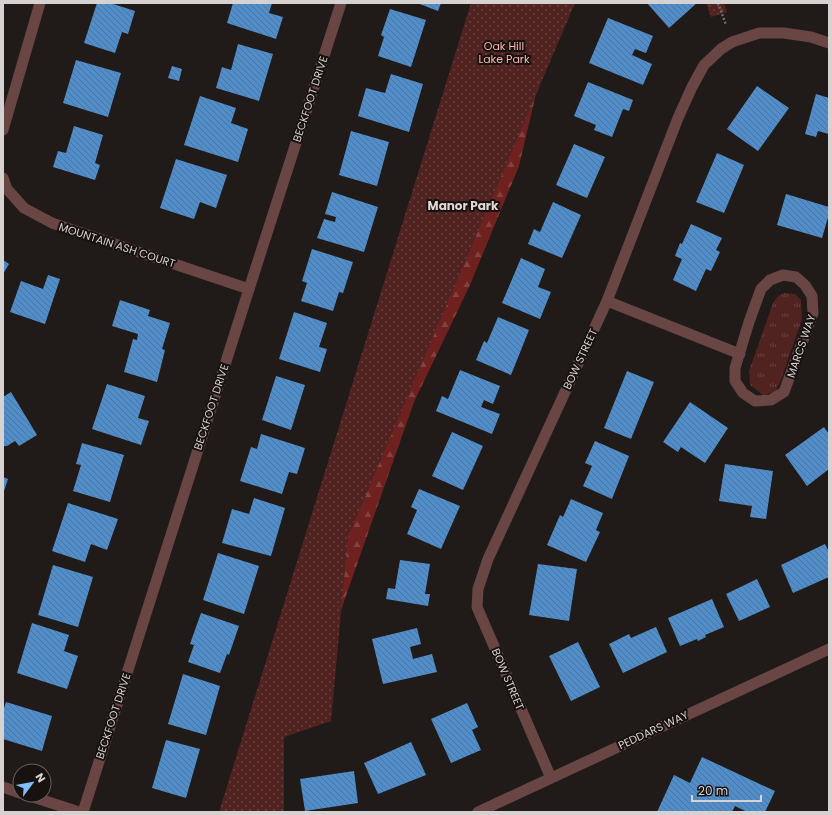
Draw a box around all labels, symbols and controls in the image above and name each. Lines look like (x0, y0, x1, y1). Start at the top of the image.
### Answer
park label: Oak Hill Lake Park (478, 38, 530, 67)
street label: BECKFOOT DRIVE (289, 54, 331, 144)
district label: Manor Park (428, 197, 499, 214)
street label: MOUNTAIN ASH COURT (57, 219, 177, 271)
street label: MARCS WAY (783, 312, 819, 380)
street label: BOW STREET (559, 326, 601, 392)
street label: BECKFOOT DRIVE (190, 362, 232, 452)
street label: BOW STREET (488, 646, 528, 712)
street label: BECKFOOT DRIVE (92, 671, 134, 761)
street label: PEDDARS WAY (615, 707, 691, 753)
north arrow (12, 763, 52, 803)
text: N (32, 770, 49, 785)
scale bar (692, 777, 761, 803)
text: 20 m (698, 782, 728, 799)

